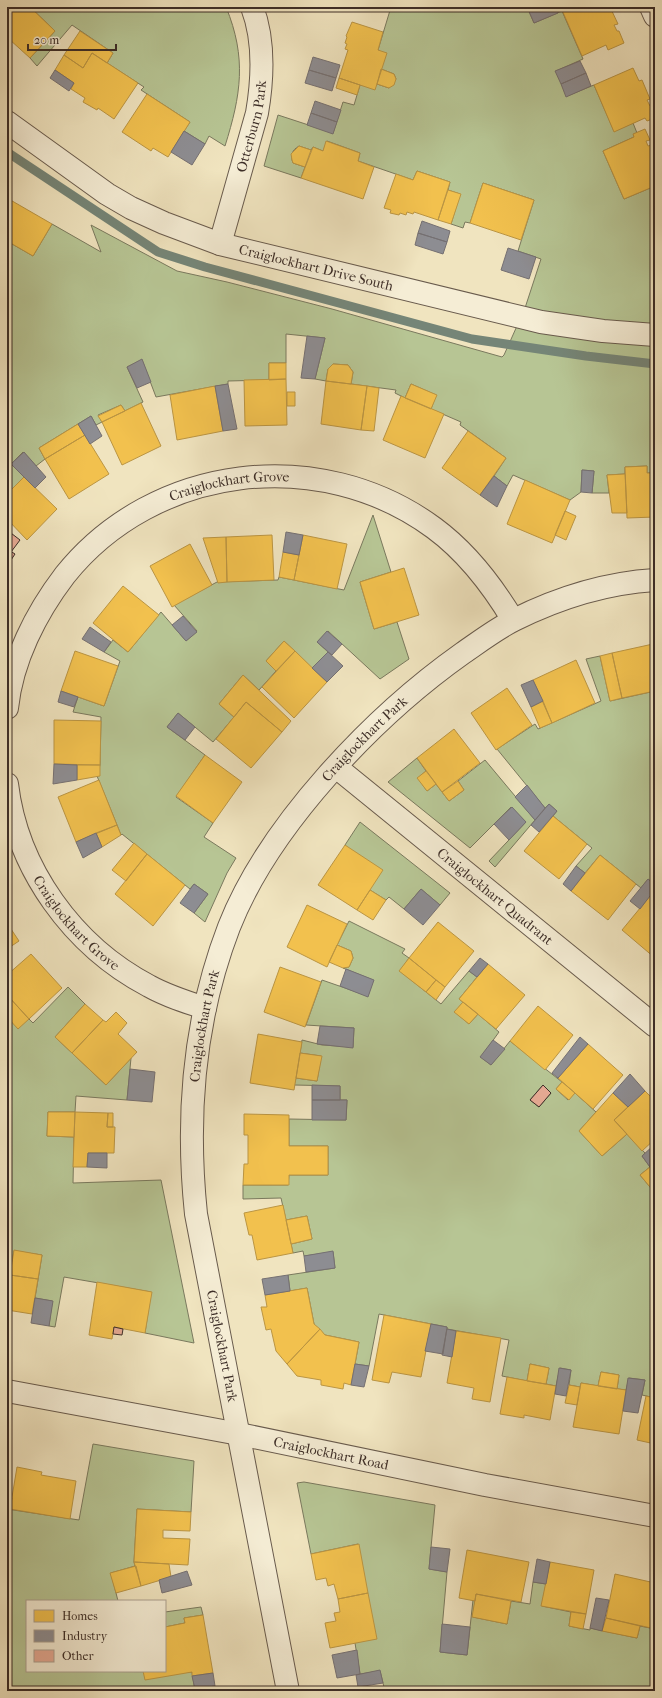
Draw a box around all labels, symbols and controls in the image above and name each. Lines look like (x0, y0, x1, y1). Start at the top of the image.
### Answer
scale bar (28, 26, 116, 52)
text: 20 m (34, 33, 59, 47)
street label: Otterburn Park (232, 79, 270, 174)
street label: Craiglockhart Drive South (237, 240, 395, 294)
street label: Craiglockhart Grove (167, 468, 290, 505)
street label: Craiglockhart Park (318, 692, 411, 785)
street label: Craiglockhart Quadrant (434, 844, 557, 948)
street label: Craiglockhart Grove (30, 872, 123, 974)
street label: Craiglockhart Park (186, 967, 223, 1083)
street label: Craiglockhart Park (203, 1289, 241, 1404)
street label: Craiglockhart Road (272, 1433, 391, 1473)
legend (26, 1600, 166, 1672)
text: Homes (62, 1609, 98, 1623)
text: Industry (62, 1629, 108, 1643)
text: Other (62, 1649, 94, 1663)

